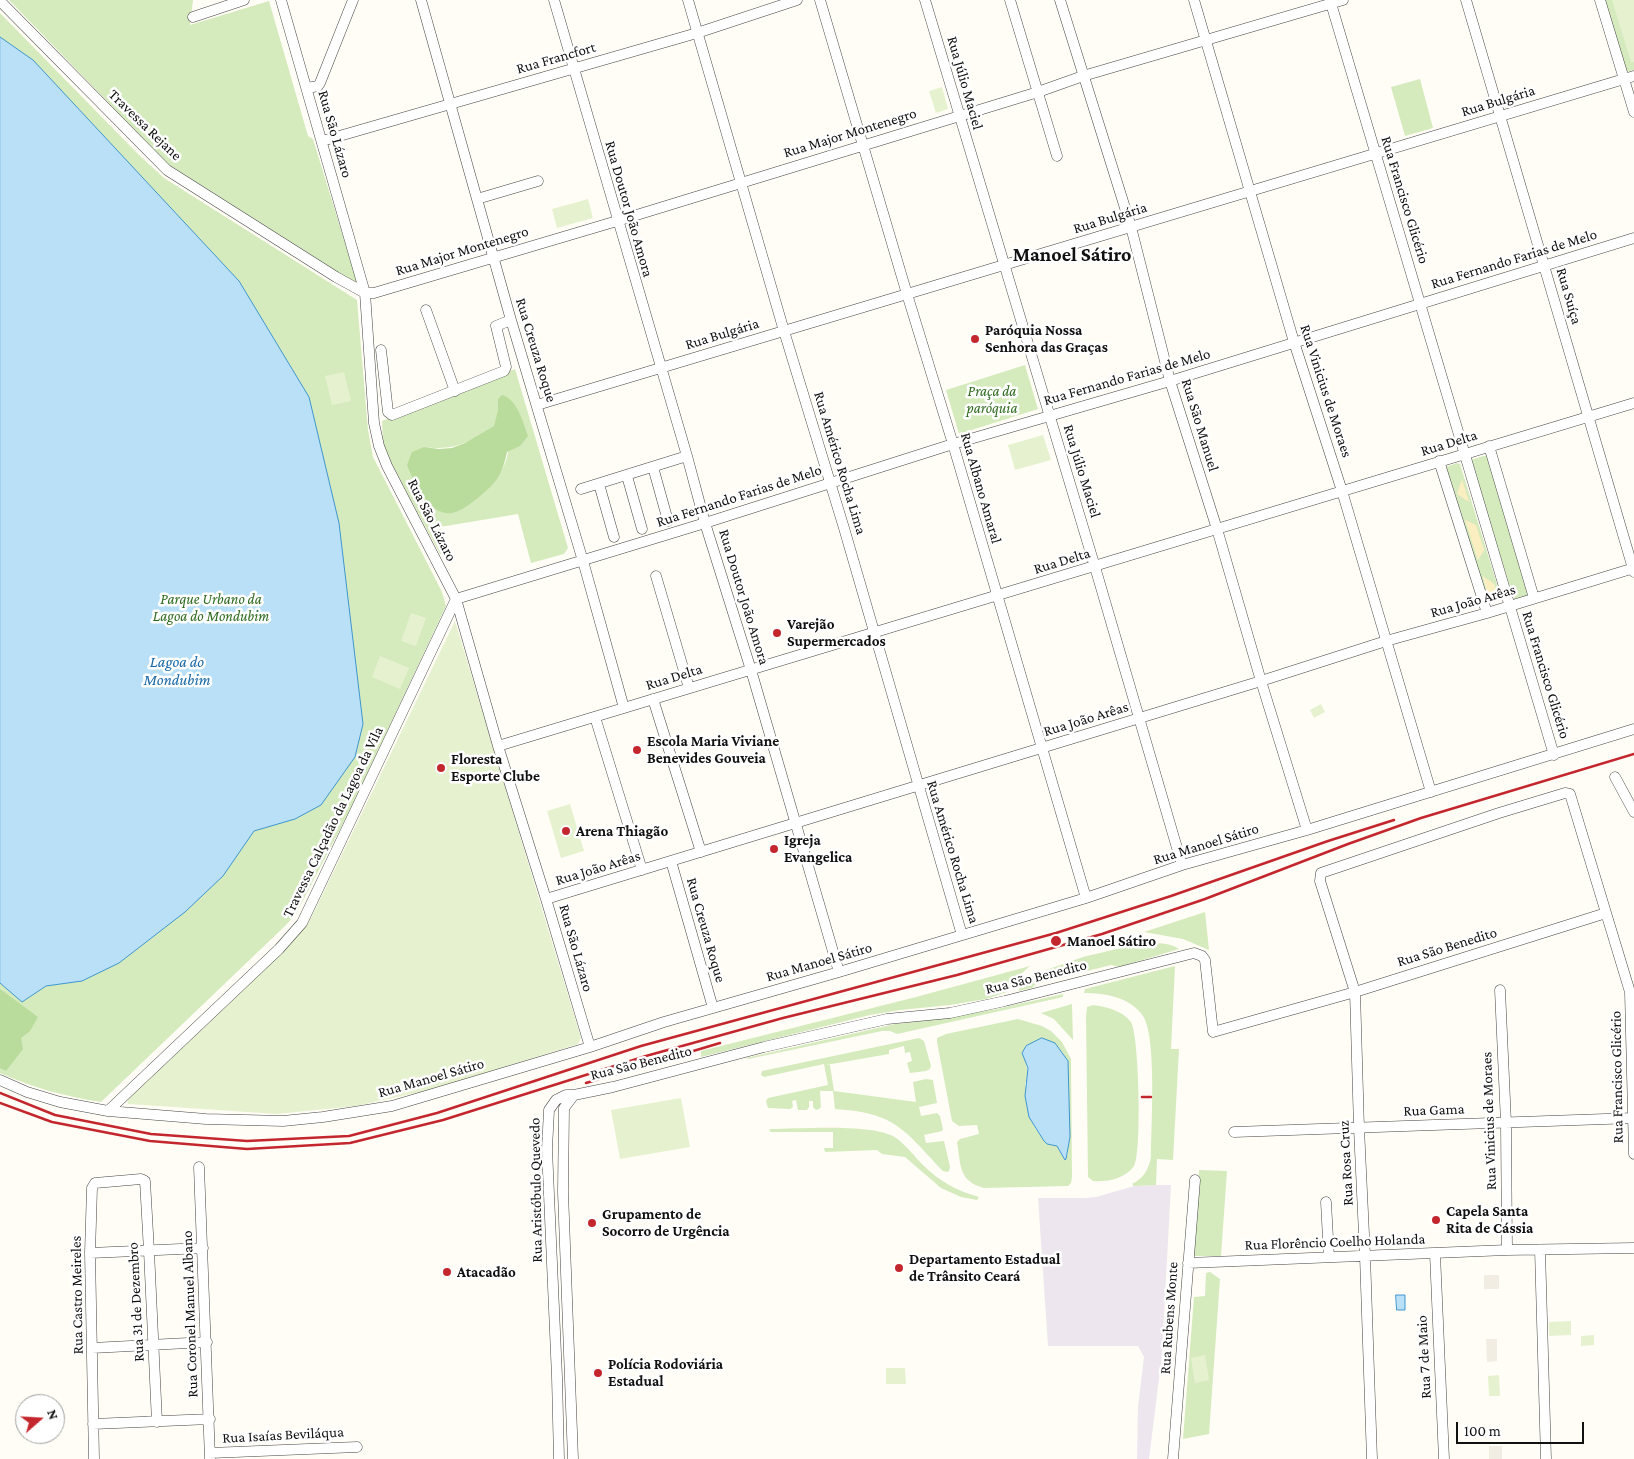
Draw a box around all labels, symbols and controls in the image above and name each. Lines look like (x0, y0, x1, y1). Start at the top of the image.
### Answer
street label: Rua Júlio Maciel (943, 34, 987, 132)
street label: Rua Francfort (514, 38, 598, 78)
street label: Rua Bulgária (1459, 81, 1537, 121)
street label: Travessa Rejane (105, 86, 185, 164)
street label: Rua São Lázaro (314, 88, 356, 180)
street label: Rua Major Montenegro (781, 104, 919, 162)
street label: Rua Francisco Glicério (1377, 134, 1433, 266)
street label: Rua Doutor João Amora (601, 139, 657, 279)
street label: Rua Bulgária (1071, 198, 1149, 238)
street label: Rua Major Montenegro (393, 222, 531, 280)
street label: Rua Fernando Farias de Melo (1429, 225, 1599, 293)
district label: Manoel Sátiro (1013, 243, 1131, 267)
street label: Rua Suíça (1552, 266, 1586, 326)
street label: Rua Creuza Roque (512, 296, 560, 404)
street label: Rua Bulgária (683, 314, 761, 354)
place label: Paróquia Nossa Senhora das Graças (985, 321, 1108, 356)
street label: Rua Vinicius de Moraes (1296, 322, 1356, 460)
marker: Paróquia Nossa Senhora das Graças (969, 333, 981, 345)
street label: Rua Fernando Farias de Melo (1042, 345, 1212, 409)
street label: Rua São Manuel (1177, 376, 1223, 474)
park label: Praça da paróquia (967, 382, 1017, 417)
street label: Rua Américo Rocha Lima (810, 389, 870, 537)
street label: Rua Júlio Maciel (1059, 422, 1105, 520)
street label: Rua Delta (1419, 426, 1479, 460)
street label: Rua Albano Amaral (957, 430, 1005, 546)
street label: Rua Fernando Farias de Melo (654, 461, 824, 531)
street label: Rua São Lázaro (403, 476, 461, 564)
street label: Rua Doutor João Amora (715, 527, 773, 667)
street label: Rua Delta (1032, 544, 1092, 578)
street label: Rua João Arêas (1428, 580, 1518, 622)
park label: Parque Urbano da Lagoa do Mondubim (153, 590, 269, 625)
street label: Rua Francisco Glicério (1518, 609, 1574, 741)
place label: Varejão Supermercados (787, 615, 886, 650)
marker: Varejão Supermercados (771, 627, 783, 639)
water label: Lagoa do Mondubim (144, 652, 210, 690)
street label: Rua Delta (644, 660, 704, 694)
street label: Rua João Arêas (1041, 698, 1131, 740)
street label: Travessa Calçadão da Lagoa da Vila (279, 724, 387, 920)
place label: Escola Maria Viviane Benevides Gouveia (647, 732, 779, 767)
marker: Escola Maria Viviane Benevides Gouveia (631, 744, 643, 756)
place label: Floresta Esporte Clube (451, 750, 540, 785)
marker: Floresta Esporte Clube (435, 762, 447, 774)
street label: Rua Américo Rocha Lima (923, 778, 983, 926)
street label: Rua Manoel Sátiro (1151, 819, 1261, 869)
place label: Arena Thiagão (576, 822, 668, 840)
marker: Arena Thiagão (560, 825, 572, 837)
place label: Igreja Evangelica (784, 831, 852, 866)
marker: Igreja Evangelica (768, 843, 780, 855)
street label: Rua João Arêas (553, 847, 643, 889)
street label: Rua Creuza Roque (682, 876, 730, 984)
street label: Rua São Lázaro (555, 902, 597, 994)
street label: Rua São Benedito (1395, 923, 1499, 971)
place label: Manoel Sátiro (1067, 932, 1156, 950)
marker: Manoel Sátiro (1049, 934, 1063, 948)
street label: Rua Manoel Sátiro (764, 938, 874, 986)
street label: Rua São Benedito (984, 956, 1088, 998)
street label: Rua Francisco Glicério (1607, 1011, 1627, 1143)
street label: Rua São Benedito (589, 1042, 693, 1084)
street label: Rua Vinicius de Moraes (1478, 1051, 1500, 1191)
street label: Rua Manoel Sátiro (376, 1054, 486, 1102)
street label: Rua Gama (1403, 1100, 1465, 1120)
street label: Rua Aristóbulo Quevedo (526, 1117, 546, 1263)
street label: Rua Rosa Cruz (1335, 1120, 1357, 1206)
place label: Capela Santa Rita de Cássia (1446, 1202, 1533, 1237)
place label: Grupamento de Socorro de Urgência (602, 1205, 730, 1240)
marker: Capela Santa Rita de Cássia (1430, 1214, 1442, 1226)
marker: Grupamento de Socorro de Urgência (586, 1217, 598, 1229)
street label: Rua Coronel Manuel Albano (178, 1230, 202, 1398)
street label: Rua Florêncio Coelho Holanda (1244, 1230, 1426, 1254)
street label: Rua Castro Meireles (67, 1236, 87, 1354)
street label: Rua 31 de Dezembro (124, 1242, 148, 1362)
place label: Departamento Estadual de Trânsito Ceará (909, 1250, 1060, 1285)
street label: Rua Rubens Monte (1156, 1261, 1182, 1375)
marker: Departamento Estadual de Trânsito Ceará (893, 1262, 905, 1274)
place label: Atacadão (457, 1263, 516, 1281)
marker: Atacadão (441, 1266, 453, 1278)
street label: Rua 7 de Maio (1413, 1315, 1435, 1399)
place label: Polícia Rodoviária Estadual (608, 1355, 723, 1390)
marker: Polícia Rodoviária Estadual (592, 1367, 604, 1379)
north arrow (15, 1394, 65, 1444)
text: N (44, 1407, 62, 1422)
scale bar (1459, 1412, 1586, 1444)
street label: Rua Isaías Beviláqua (222, 1423, 344, 1447)
text: 100 m (1464, 1423, 1501, 1439)

